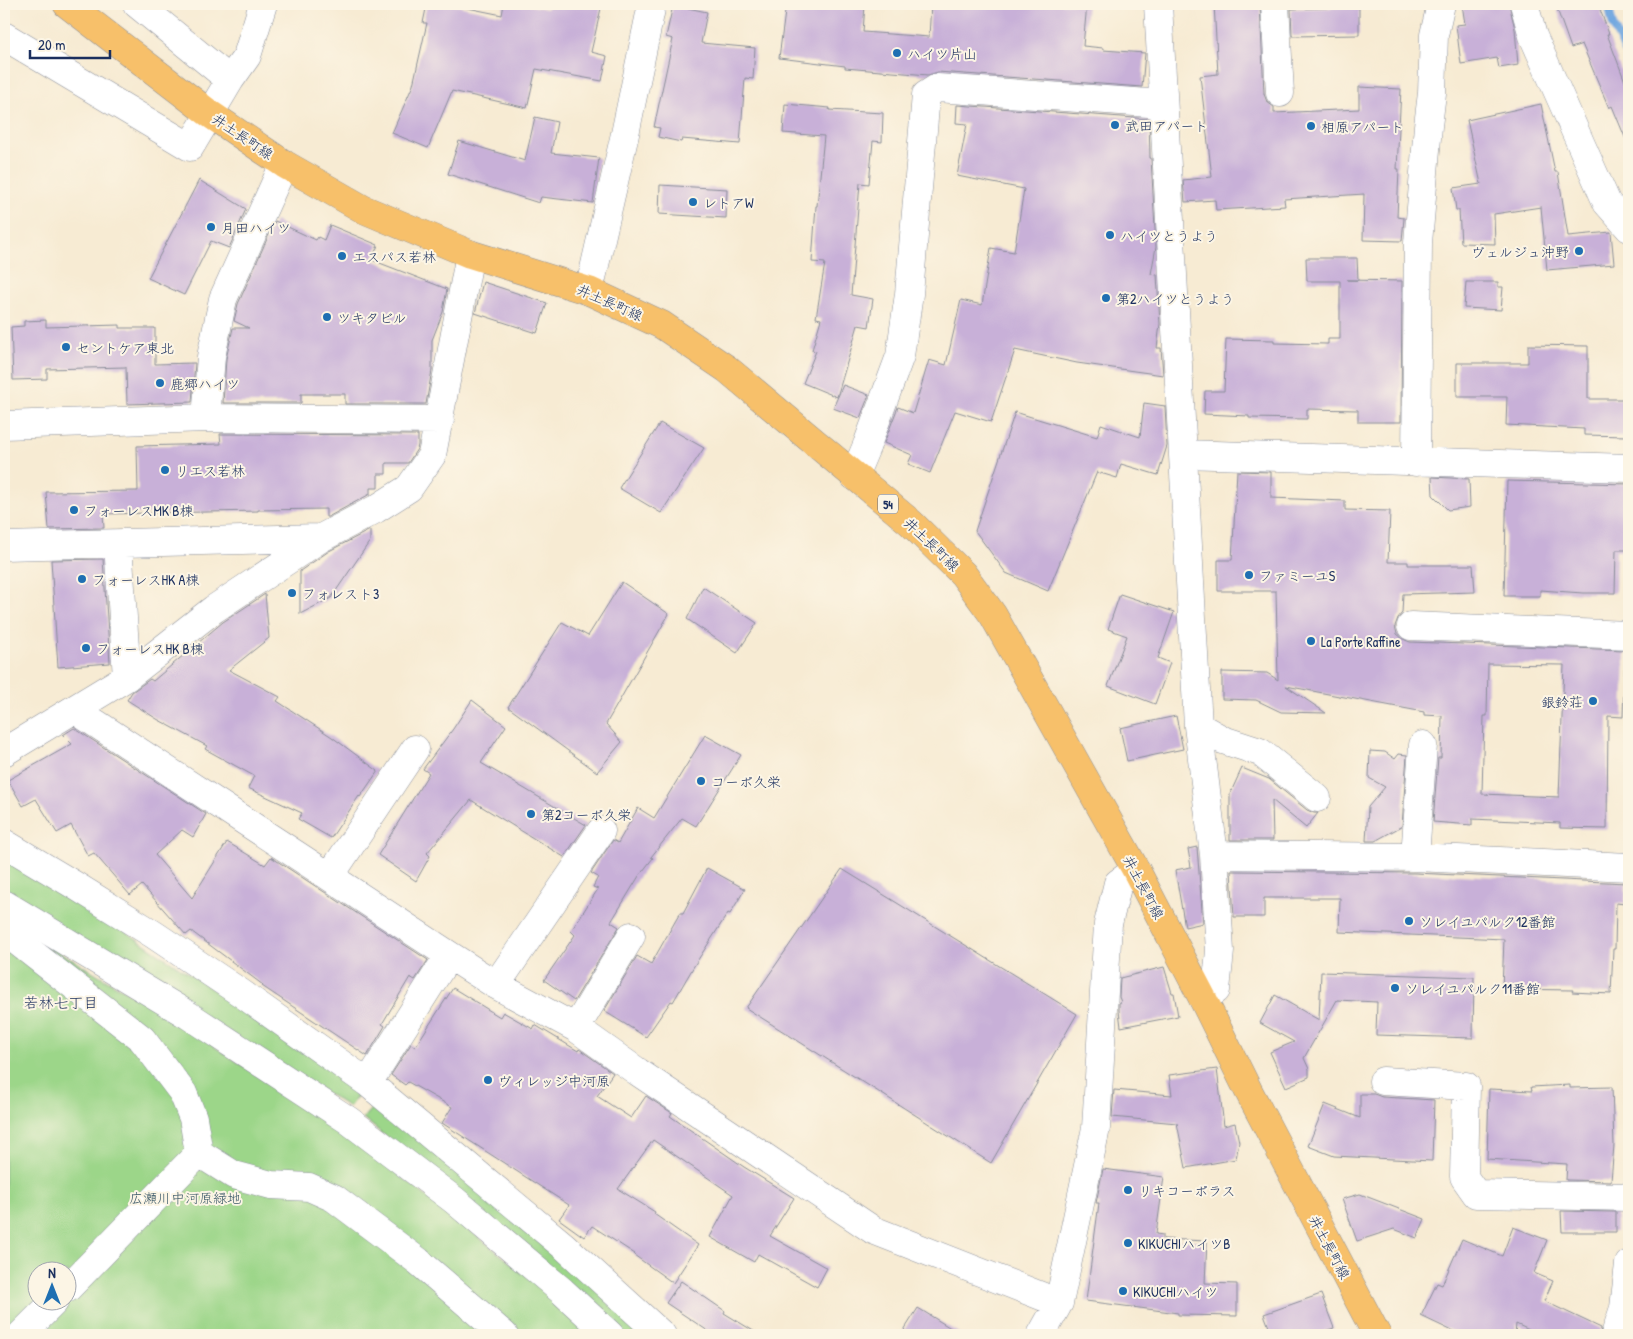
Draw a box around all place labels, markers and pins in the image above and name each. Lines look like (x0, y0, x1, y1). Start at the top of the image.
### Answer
place label: ハイツ片山 (907, 44, 977, 63)
marker: ハイツ片山 (891, 47, 903, 59)
place label: 武田アパート (1125, 116, 1208, 135)
place label: 相原アパート (1321, 117, 1404, 136)
marker: 武田アパート (1109, 119, 1121, 131)
marker: 相原アパート (1305, 120, 1317, 132)
place label: レトアW (703, 193, 754, 212)
marker: レトアW (687, 196, 699, 208)
place label: 月田ハイツ (221, 218, 291, 237)
marker: 月田ハイツ (205, 221, 217, 233)
place label: ハイツとうよう (1120, 226, 1218, 245)
marker: ハイツとうよう (1104, 229, 1116, 241)
place label: ヴェルジュ沖野 (1471, 242, 1569, 261)
marker: ヴェルジュ沖野 (1573, 245, 1585, 257)
place label: エスパス若林 (352, 247, 436, 266)
marker: エスパス若林 (336, 250, 348, 262)
place label: 第2ハイツとうよう (1116, 289, 1235, 308)
marker: 第2ハイツとうよう (1100, 292, 1112, 304)
place label: ツキタビル (337, 308, 407, 327)
marker: ツキタビル (321, 311, 333, 323)
place label: セントケア東北 (76, 338, 174, 357)
marker: セントケア東北 (60, 341, 72, 353)
place label: 鹿郷ハイツ (170, 374, 240, 393)
marker: 鹿郷ハイツ (154, 377, 166, 389)
place label: リエス若林 (175, 461, 245, 480)
marker: リエス若林 (159, 464, 171, 476)
place label: フォーレスMK B棟 (84, 501, 194, 520)
marker: フォーレスMK B棟 (68, 504, 80, 516)
place label: ファミーユS (1259, 566, 1336, 585)
marker: ファミーユS (1243, 569, 1255, 581)
place label: フォーレスHK A棟 (92, 570, 200, 589)
marker: フォーレスHK A棟 (76, 573, 88, 585)
place label: フォレスト3 (302, 584, 379, 603)
marker: フォレスト3 (286, 587, 298, 599)
place label: La Porte Raffine (1321, 632, 1401, 651)
marker: La Porte Raffine (1305, 635, 1317, 647)
place label: フォーレスHK B棟 (96, 639, 205, 658)
marker: フォーレスHK B棟 (80, 642, 92, 654)
place label: 銀鈴荘 (1541, 692, 1583, 711)
marker: 銀鈴荘 (1587, 695, 1599, 707)
place label: コーポ久栄 (711, 772, 781, 791)
marker: コーポ久栄 (695, 775, 707, 787)
place label: 第2コーポ久栄 (541, 805, 632, 824)
marker: 第2コーポ久栄 (525, 808, 537, 820)
place label: ソレイユパルク12番館 (1419, 912, 1556, 931)
marker: ソレイユパルク12番館 (1403, 915, 1415, 927)
place label: ソレイユパルク11番館 (1405, 979, 1540, 998)
marker: ソレイユパルク11番館 (1389, 982, 1401, 994)
place label: ヴィレッジ中河原 (498, 1071, 610, 1090)
marker: ヴィレッジ中河原 (482, 1074, 494, 1086)
place label: リキコーポラス (1138, 1181, 1235, 1200)
marker: リキコーポラス (1122, 1184, 1134, 1196)
place label: KIKUCHIハイツB (1138, 1234, 1230, 1253)
marker: KIKUCHIハイツB (1122, 1237, 1134, 1249)
place label: KIKUCHIハイツ (1133, 1282, 1218, 1301)
marker: KIKUCHIハイツ (1117, 1285, 1129, 1297)

